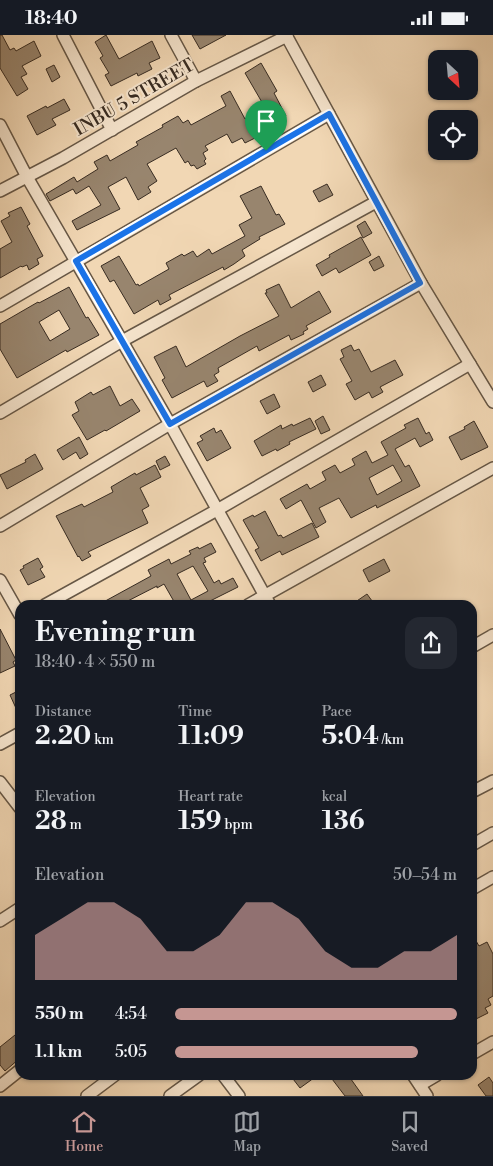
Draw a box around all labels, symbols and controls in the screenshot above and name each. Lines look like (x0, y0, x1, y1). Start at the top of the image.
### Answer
text: 18:40 (25, 6, 78, 30)
north arrow (428, 50, 478, 100)
map controls (428, 50, 478, 160)
street label: INBU 5 STREET (70, 53, 199, 141)
pin (245, 100, 287, 151)
icon: arrive (252, 107, 280, 135)
button: locate (428, 110, 478, 160)
text: Evening run (35, 615, 196, 650)
button: share (405, 617, 457, 669)
text: 18:40 · 4 × 550 m (35, 652, 155, 672)
text: Distance (35, 703, 92, 721)
text: Time (178, 703, 212, 721)
text: Pace (322, 703, 352, 721)
text: 2.20 (35, 721, 91, 752)
text: 11:09 (178, 721, 244, 752)
text: 5:04 (322, 721, 379, 752)
text: km (91, 731, 114, 749)
text: /km (379, 731, 404, 749)
text: Elevation (35, 788, 96, 806)
text: Heart rate (178, 788, 243, 806)
text: kcal (322, 788, 347, 806)
text: 28 (35, 806, 67, 837)
text: 159 (178, 806, 222, 837)
text: 136 (322, 806, 364, 837)
text: m (67, 816, 82, 834)
text: bpm (222, 816, 253, 834)
text: Elevation (35, 865, 104, 885)
text: 50–54 m (393, 865, 457, 885)
text: 550 m (35, 1004, 84, 1024)
text: 4:54 (115, 1004, 147, 1024)
text: 1.1 km (35, 1042, 82, 1062)
text: 5:05 (115, 1042, 147, 1062)
tab: Home (65, 1108, 103, 1156)
tab: Map (233, 1108, 261, 1156)
tab: Saved (391, 1108, 428, 1156)

